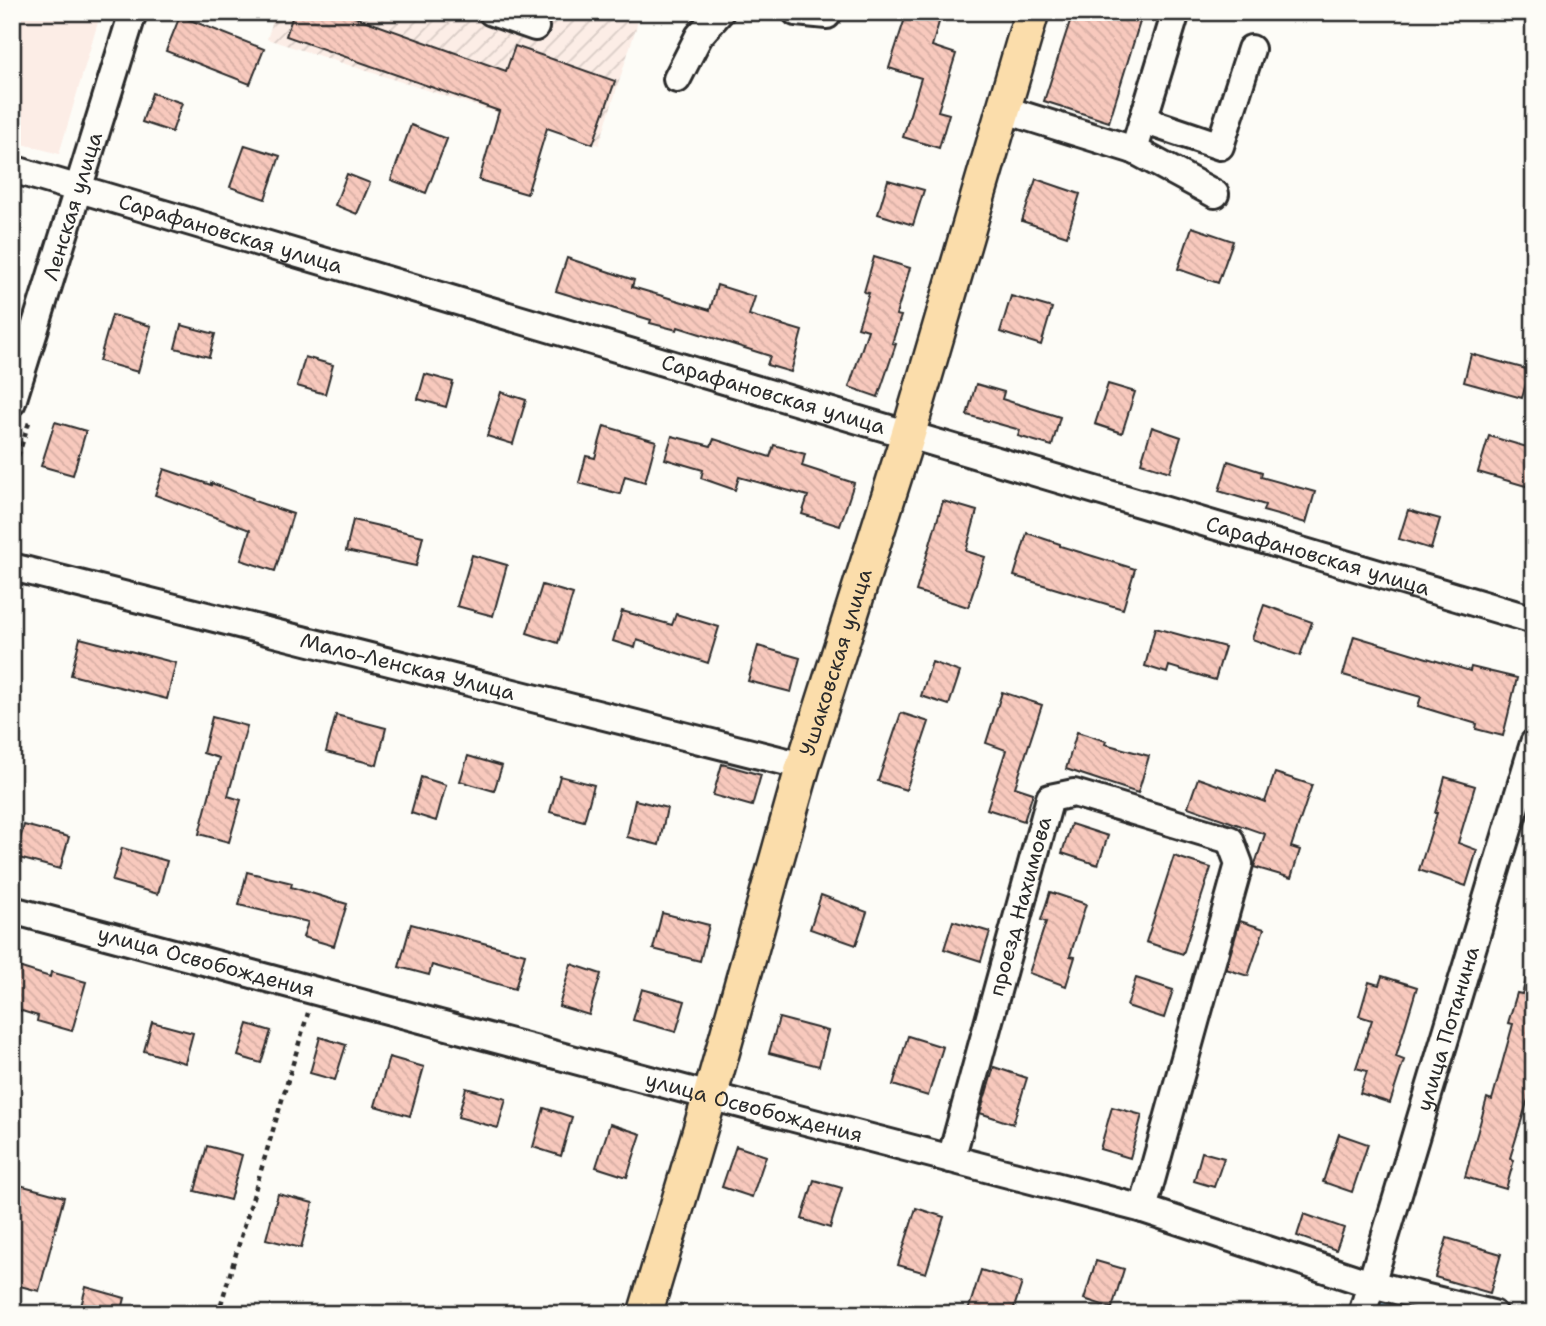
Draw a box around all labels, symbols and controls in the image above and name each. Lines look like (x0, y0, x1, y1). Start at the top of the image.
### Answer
street label: Ленская улица (37, 128, 109, 284)
street label: Сарафановская улица (115, 187, 346, 280)
street label: Сарафановская улица (658, 348, 889, 441)
street label: Сарафановская улица (1202, 510, 1433, 602)
street label: Ушаковская улица (793, 565, 879, 760)
street label: Мало-Ленская Улица (297, 626, 518, 707)
street label: проезд Нахимова (982, 813, 1058, 999)
street label: улица Освобождения (95, 919, 318, 1004)
street label: улица Потанина (1410, 943, 1486, 1114)
street label: улица Освобождения (643, 1065, 866, 1149)

